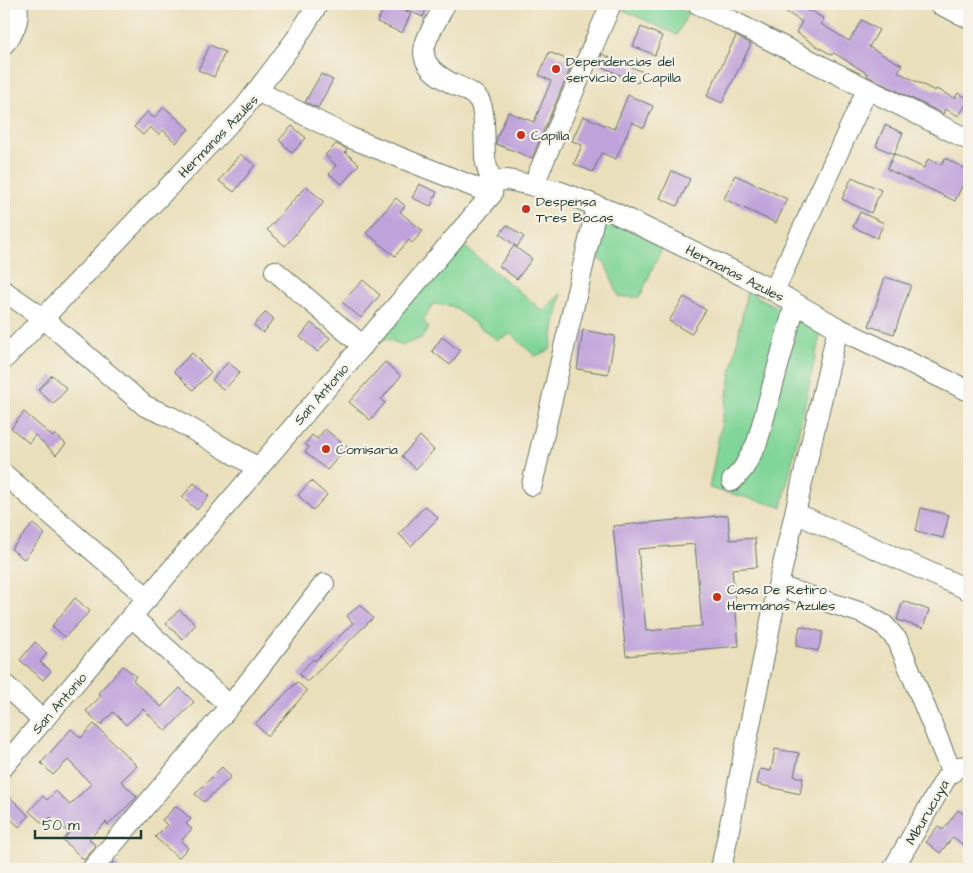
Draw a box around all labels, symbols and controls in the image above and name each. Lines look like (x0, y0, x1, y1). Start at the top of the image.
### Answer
place label: Dependencias del servicio de Capilla (566, 52, 681, 88)
marker: Dependencias del servicio de Capilla (550, 63, 562, 75)
street label: Hermanas Azules (174, 91, 264, 183)
place label: Capilla (531, 126, 569, 146)
marker: Capilla (515, 129, 527, 141)
place label: Despensa Tres Bocas (536, 192, 614, 228)
marker: Despensa Tres Bocas (520, 203, 532, 215)
street label: Hermanas Azules (682, 240, 787, 307)
street label: San Antonio (290, 360, 354, 430)
place label: Comisaria (336, 440, 398, 460)
marker: Comisaria (320, 443, 332, 455)
place label: Casa De Retiro Hermanas Azules (727, 580, 835, 616)
marker: Casa De Retiro Hermanas Azules (711, 591, 723, 603)
street label: San Antonio (28, 669, 92, 739)
street label: Mburucuya (901, 776, 955, 849)
scale bar (35, 808, 141, 840)
text: 50 m (42, 815, 80, 836)

